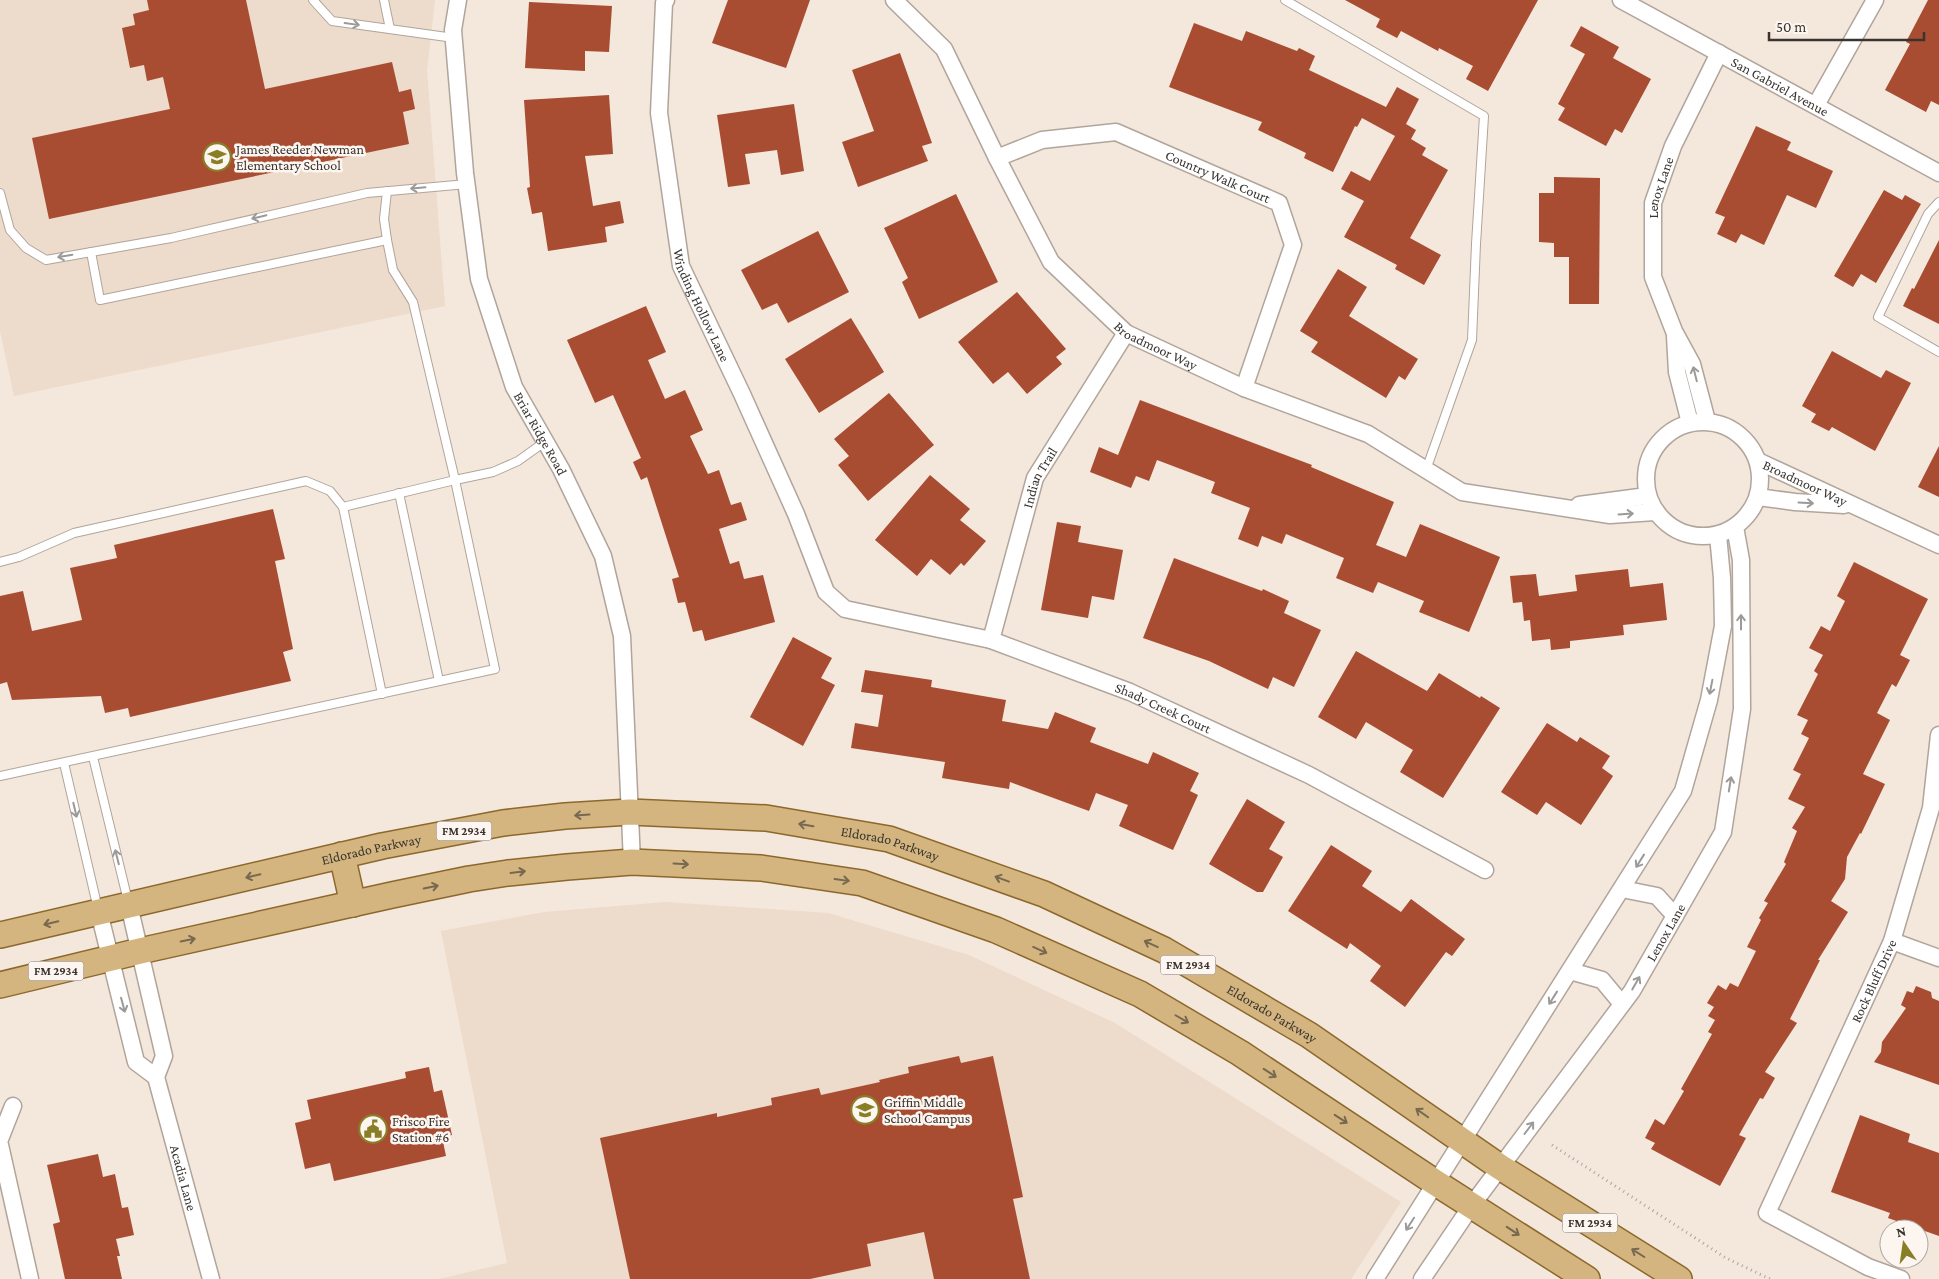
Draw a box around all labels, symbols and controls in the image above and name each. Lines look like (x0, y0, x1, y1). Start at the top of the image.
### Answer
scale bar (1769, 10, 1924, 42)
one-way arrow (344, 19, 360, 29)
text: 50 m (1776, 19, 1806, 35)
street label: San Gabriel Avenue (1729, 54, 1831, 119)
place label: James Reeder Newman Elementary School (234, 141, 364, 173)
school or university icon: James Reeder Newman Elementary School (202, 142, 232, 172)
street label: Country Walk Court (1163, 147, 1273, 206)
street label: Lenox Lane (1645, 155, 1677, 218)
one-way arrow (410, 183, 426, 193)
one-way arrow (251, 213, 267, 222)
street label: Winding Hollow Lane (671, 248, 733, 364)
one-way arrow (57, 252, 73, 262)
street label: Broadmoor Way (1111, 318, 1200, 373)
one-way arrow (1690, 367, 1699, 383)
street label: Briar Ridge Road (511, 389, 571, 478)
street label: Indian Trail (1019, 444, 1061, 510)
street label: Broadmoor Way (1761, 456, 1850, 510)
one-way arrow (1797, 498, 1813, 507)
one-way arrow (1618, 509, 1634, 518)
one-way arrow (1736, 614, 1746, 630)
street label: Shady Creek Court (1113, 679, 1214, 737)
one-way arrow (1706, 679, 1716, 695)
one-way arrow (1726, 776, 1736, 792)
one-way arrow (71, 802, 80, 818)
one-way arrow (574, 811, 590, 820)
one-way arrow (798, 820, 814, 830)
road number: FM 2934 (436, 821, 492, 840)
street label: Eldorado Parkway (840, 823, 942, 864)
street label: Eldorado Parkway (320, 831, 423, 868)
one-way arrow (112, 850, 121, 866)
one-way arrow (1634, 853, 1644, 867)
one-way arrow (673, 860, 689, 869)
one-way arrow (509, 867, 525, 877)
one-way arrow (245, 872, 261, 881)
one-way arrow (995, 874, 1010, 883)
one-way arrow (834, 875, 850, 885)
one-way arrow (422, 882, 438, 891)
street label: Lenox Lane (1643, 901, 1688, 964)
one-way arrow (44, 919, 60, 928)
one-way arrow (179, 935, 195, 945)
street label: Rock Bluff Drive (1848, 937, 1900, 1025)
one-way arrow (1144, 939, 1159, 948)
one-way arrow (1032, 945, 1047, 955)
road number: FM 2934 (1160, 956, 1216, 974)
road number: FM 2934 (28, 961, 84, 980)
one-way arrow (1632, 976, 1642, 991)
street label: Eldorado Parkway (1224, 981, 1321, 1046)
one-way arrow (1547, 990, 1557, 1004)
one-way arrow (119, 997, 128, 1013)
one-way arrow (1175, 1014, 1190, 1024)
one-way arrow (1263, 1068, 1277, 1078)
place label: Griffin Middle School Campus (884, 1094, 970, 1126)
school or university icon: Griffin Middle School Campus (850, 1095, 880, 1125)
one-way arrow (1415, 1108, 1429, 1118)
place label: Frisco Fire Station #6 (392, 1113, 450, 1145)
public building icon: Frisco Fire Station #6 (358, 1114, 388, 1144)
one-way arrow (1334, 1114, 1348, 1125)
one-way arrow (1524, 1122, 1535, 1135)
street label: Acadia Lane (167, 1143, 200, 1213)
road number: FM 2934 (1562, 1214, 1618, 1232)
one-way arrow (1405, 1216, 1415, 1230)
north arrow (1879, 1219, 1929, 1269)
text: N (1895, 1222, 1908, 1240)
one-way arrow (1506, 1226, 1520, 1237)
one-way arrow (1631, 1247, 1645, 1257)

